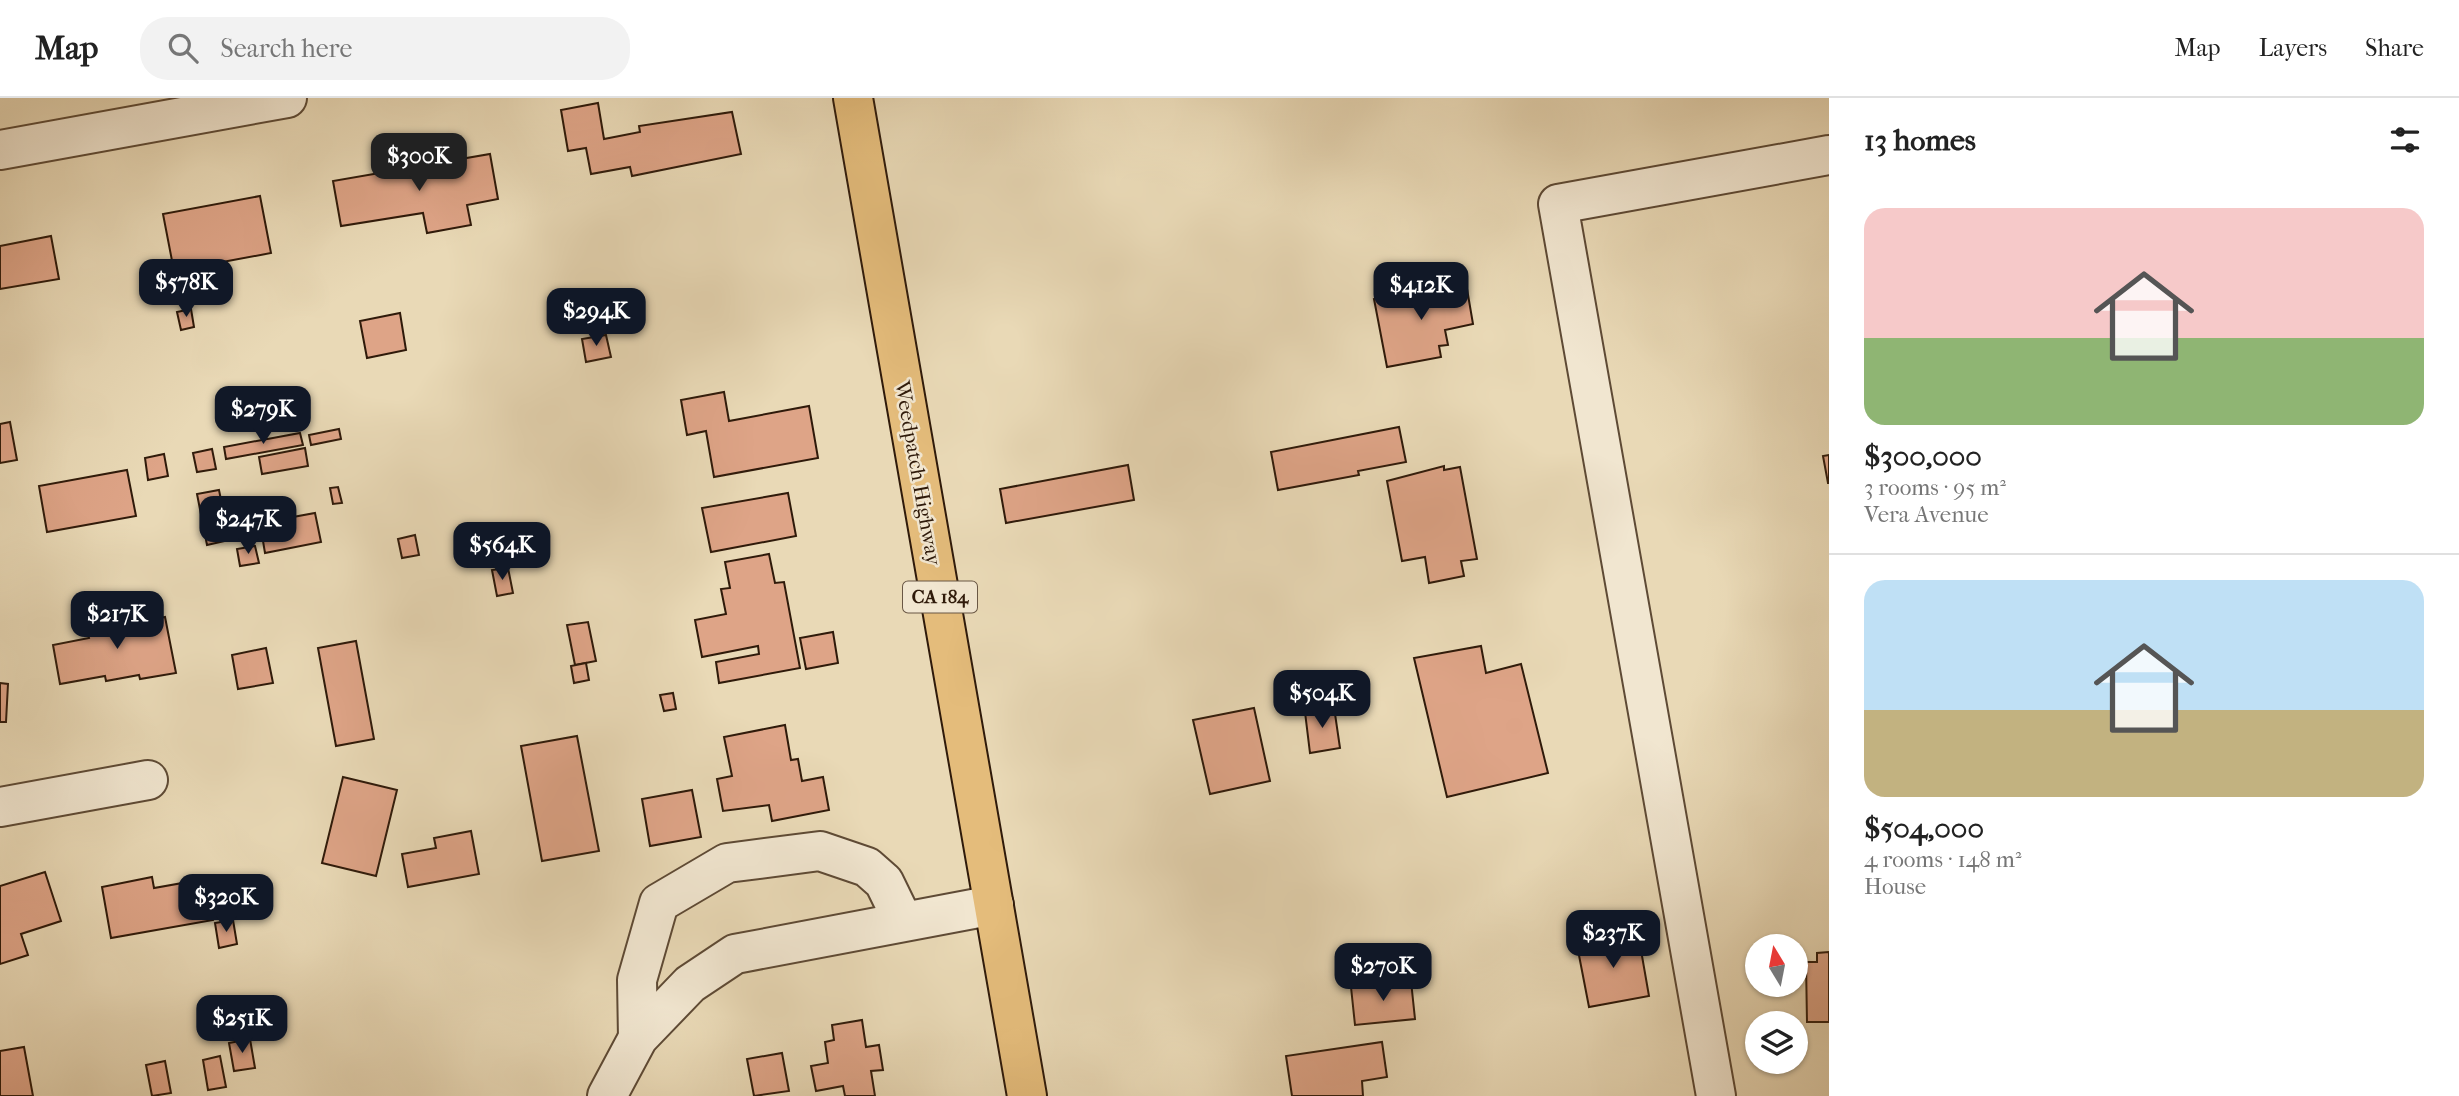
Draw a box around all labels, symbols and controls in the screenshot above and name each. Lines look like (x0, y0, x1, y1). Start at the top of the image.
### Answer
search box (140, 17, 630, 80)
text: Map (35, 29, 98, 68)
icon: search (164, 29, 202, 67)
text: Search here (220, 33, 352, 64)
text: Map (2175, 34, 2221, 62)
text: Layers (2259, 34, 2327, 62)
text: Share (2365, 34, 2424, 62)
icon: filters (2386, 121, 2424, 159)
text: 13 homes (1864, 123, 1976, 158)
pin: $300K (370, 134, 468, 193)
text: $300K (387, 142, 451, 169)
icon: home (2081, 253, 2207, 379)
pin: $578K (137, 260, 235, 319)
pin: $412K (1372, 262, 1470, 322)
text: $578K (155, 268, 217, 295)
text: $412K (1390, 271, 1453, 298)
pin: $294K (547, 288, 645, 348)
text: $294K (563, 297, 629, 324)
street label: Weedpatch Highway (890, 378, 946, 568)
pin: $279K (214, 386, 312, 446)
text: $279K (231, 395, 295, 422)
text: $300,000 (1864, 439, 1982, 474)
text: 3 rooms · 95 m² (1864, 474, 2006, 501)
pin: $247K (199, 496, 297, 556)
text: Vera Avenue (1864, 501, 1989, 528)
text: $247K (215, 505, 281, 532)
pin: $564K (453, 522, 551, 582)
text: $564K (469, 531, 535, 558)
road number: CA 184 (903, 582, 977, 612)
pin: $217K (68, 592, 166, 651)
text: $217K (87, 600, 147, 627)
icon: home (2081, 625, 2207, 751)
pin: $504K (1273, 670, 1371, 730)
text: $504K (1289, 679, 1355, 706)
text: $504,000 (1864, 811, 1984, 846)
text: 4 rooms · 148 m² (1864, 846, 2021, 873)
text: House (1864, 873, 1926, 900)
pin: $320K (177, 874, 275, 934)
text: $320K (194, 883, 258, 910)
pin: $237K (1564, 910, 1662, 970)
text: $237K (1582, 919, 1644, 946)
north arrow (1745, 934, 1808, 998)
map controls (1745, 934, 1808, 1074)
pin: $270K (1334, 944, 1432, 1003)
text: $270K (1351, 952, 1415, 979)
pin: $251K (193, 996, 291, 1055)
text: $251K (212, 1004, 272, 1031)
button: layers (1745, 1011, 1808, 1074)

